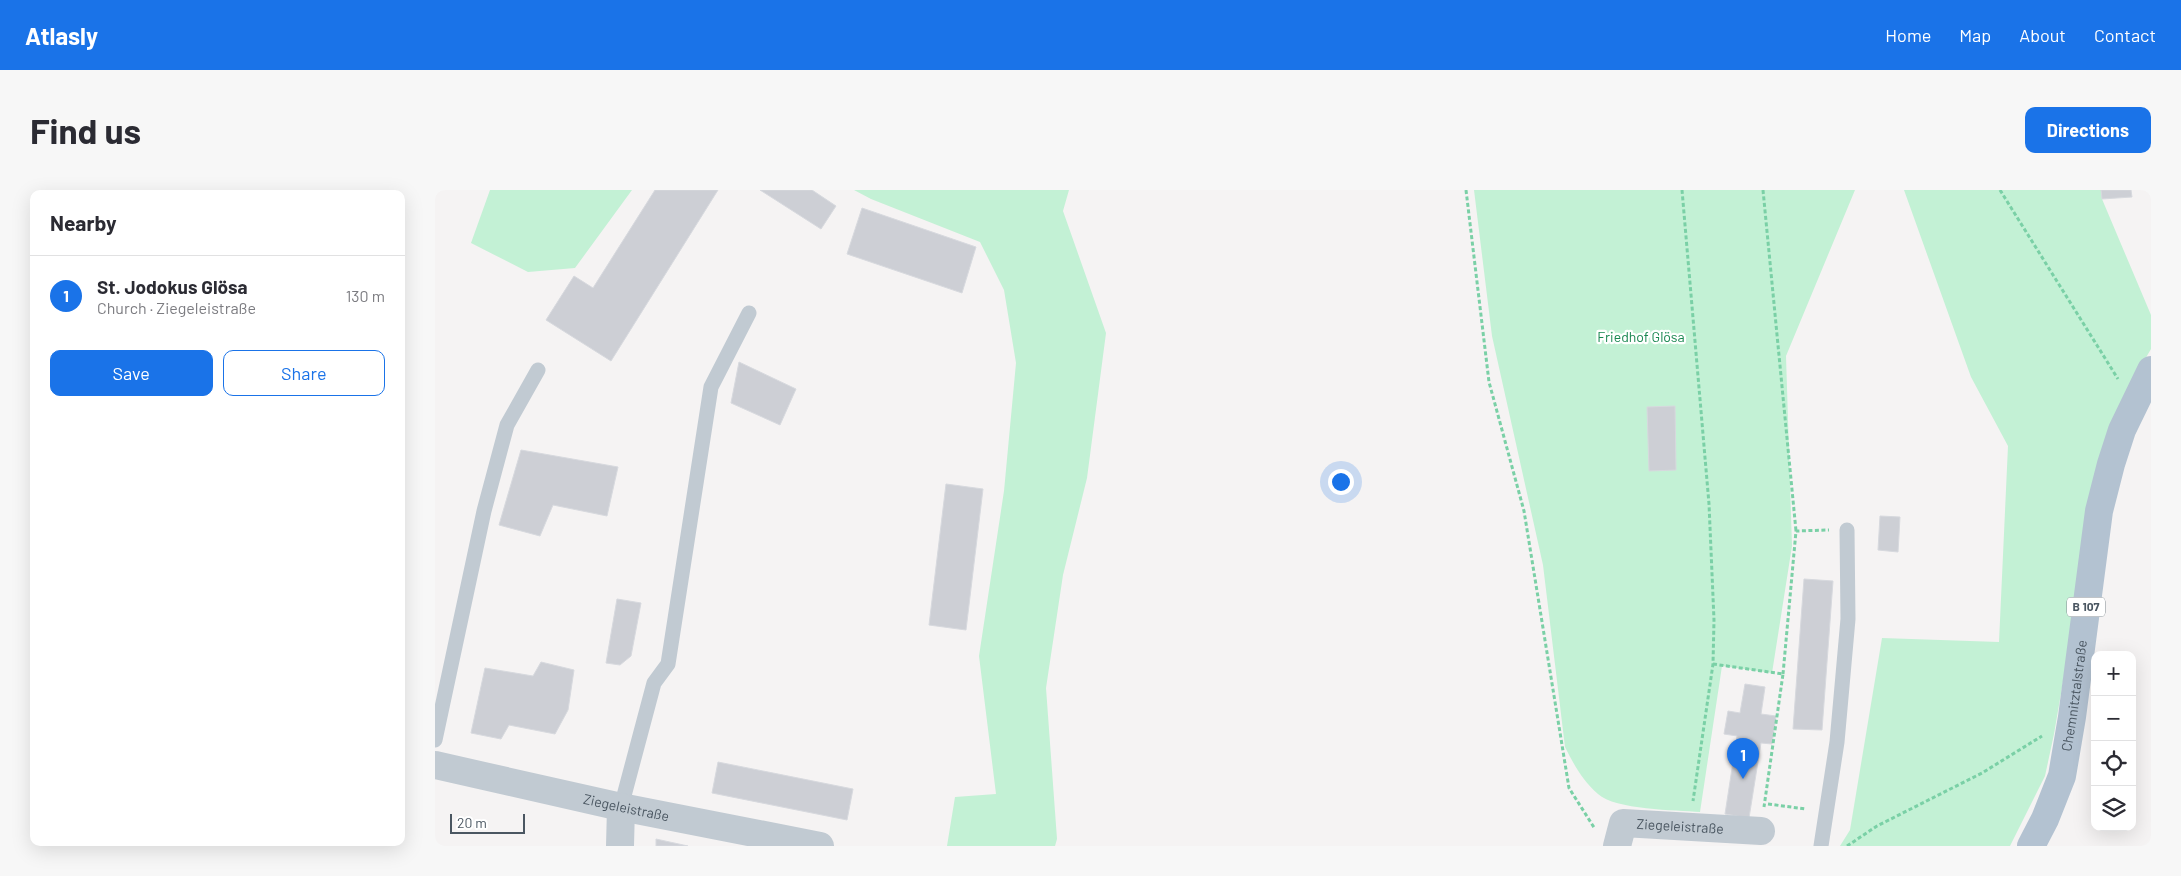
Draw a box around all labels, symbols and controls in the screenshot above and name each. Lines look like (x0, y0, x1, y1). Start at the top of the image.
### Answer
text: Atlasly (25, 21, 98, 50)
text: Home (1885, 24, 1931, 46)
text: Map (1959, 24, 1991, 46)
text: About (2019, 24, 2066, 46)
text: Contact (2094, 24, 2156, 46)
button: Directions (2025, 107, 2151, 153)
text: Find us (30, 109, 141, 151)
text: Nearby (50, 210, 116, 235)
text: St. Jodokus Glösa (97, 275, 248, 298)
text: 1 (63, 286, 69, 305)
text: 130 m (346, 286, 385, 305)
text: Church · Ziegeleistraße (97, 298, 256, 317)
park label: Friedhof Glösa (1597, 328, 1685, 345)
button: Save (50, 350, 213, 396)
button: Share (223, 350, 385, 396)
your location (1328, 469, 1354, 495)
road number: B 107 (2067, 598, 2105, 617)
street label: Chemnitztalstraße (2057, 639, 2090, 753)
map controls (2091, 651, 2136, 831)
button: + (2091, 651, 2136, 696)
button: − (2091, 696, 2136, 741)
pin: 1 (1727, 738, 1759, 779)
button: locate (2091, 741, 2136, 786)
button: layers (2091, 786, 2136, 831)
street label: Ziegeleistraße (582, 790, 671, 824)
scale bar (450, 811, 525, 834)
text: 20 m (457, 814, 487, 831)
street label: Ziegeleistraße (1636, 815, 1724, 837)

